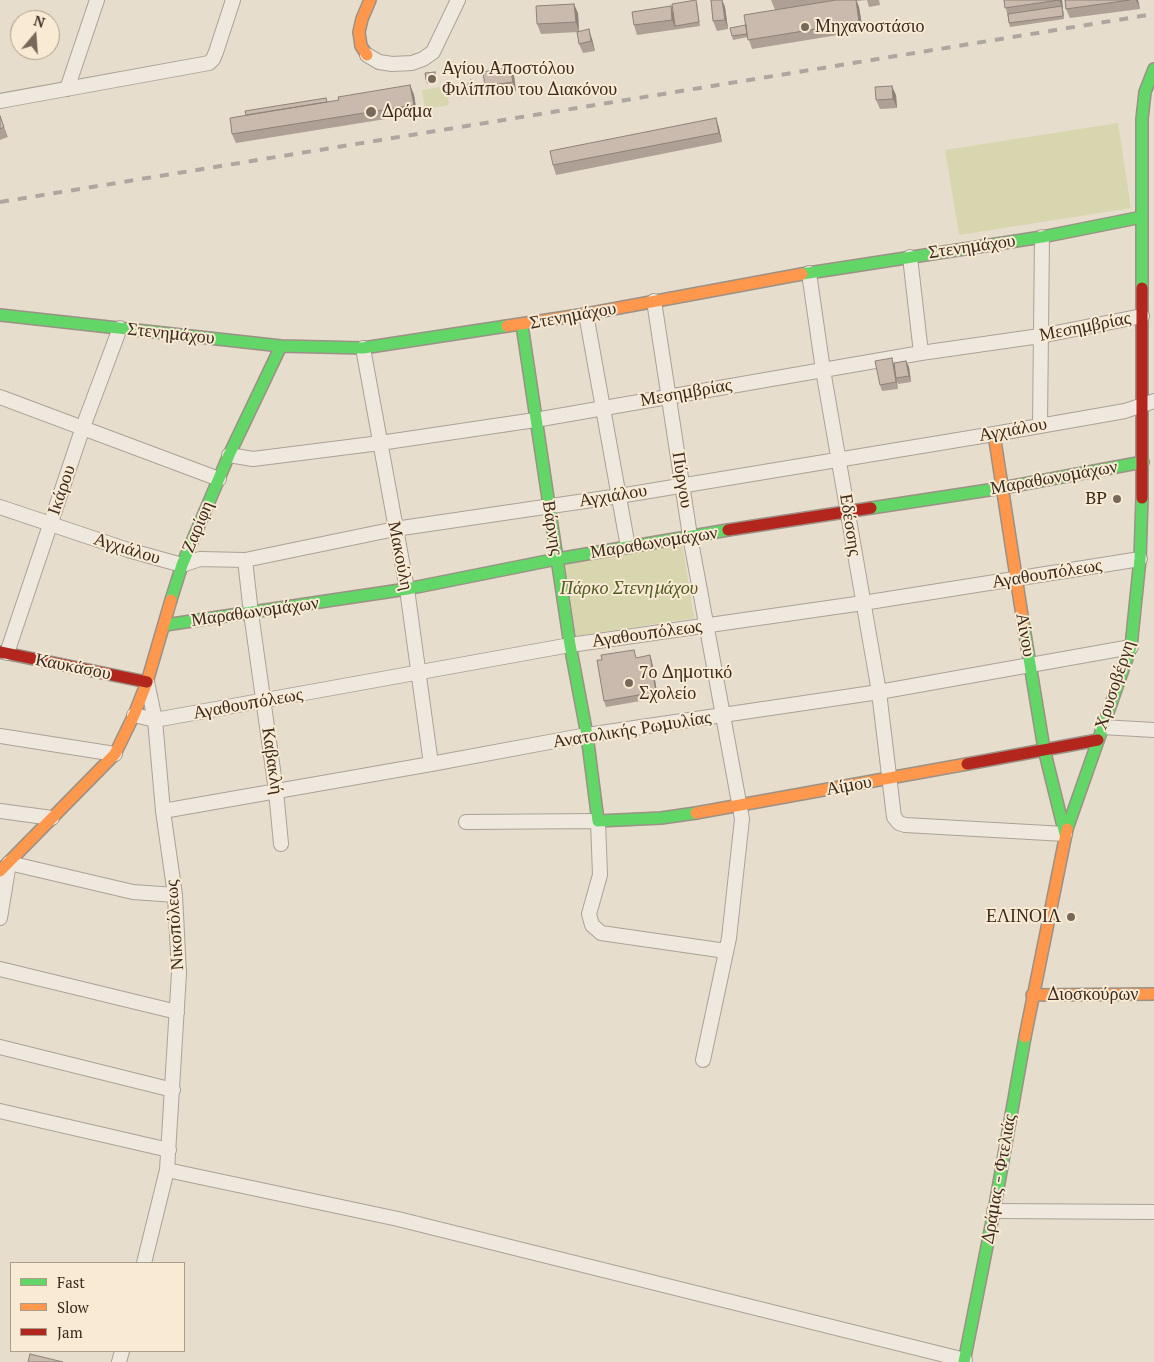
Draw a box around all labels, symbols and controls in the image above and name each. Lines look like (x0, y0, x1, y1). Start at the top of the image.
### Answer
north arrow (10, 10, 60, 60)
text: N (31, 11, 47, 32)
place label: Μηχανοστάσιο (815, 16, 924, 38)
marker: Μηχανοστάσιο (799, 21, 811, 33)
place label: Αγίου Αποστόλου Φιλίππου του Διακόνου (442, 58, 617, 100)
marker: Αγίου Αποστόλου Φιλίππου του Διακόνου (426, 73, 438, 85)
place label: Δράμα (382, 101, 432, 123)
marker: Δράμα (364, 105, 378, 119)
street label: Στενημάχου (927, 230, 1017, 264)
street label: Στενημάχου (528, 298, 618, 334)
street label: Μεσημβρίας (1038, 308, 1132, 346)
street label: Στενημάχου (126, 319, 216, 349)
street label: Μεσημβρίας (639, 374, 733, 412)
street label: Αγχιάλου (977, 413, 1049, 447)
street label: Πύργου (667, 450, 697, 510)
street label: Μαραθωνομάχων (989, 456, 1119, 500)
street label: Ικάρου (43, 462, 81, 518)
street label: Αγχιάλου (577, 480, 649, 512)
place label: BP (1085, 488, 1107, 510)
street label: Εδέσσης (834, 492, 866, 558)
marker: BP (1111, 493, 1123, 505)
street label: Ζαρίφη (177, 498, 219, 556)
street label: Βάρνης (537, 499, 567, 557)
street label: Μακούλη (383, 520, 417, 592)
street label: Μαραθωνομάχων (589, 522, 719, 564)
street label: Αγχιάλου (91, 529, 163, 569)
street label: Αγαθουπόλεως (990, 555, 1104, 593)
park label: Πάρκο Στενημάχου (560, 578, 698, 600)
street label: Μαραθωνομάχων (190, 592, 320, 632)
street label: Αίνου (1011, 612, 1039, 658)
street label: Αγαθουπόλεως (591, 616, 703, 652)
street label: Χρυσοβέργη (1090, 638, 1140, 732)
street label: Καυκάσου (33, 649, 113, 685)
place label: 7ο Δημοτικό Σχολείο (639, 662, 732, 704)
marker: 7ο Δημοτικό Σχολείο (623, 677, 635, 689)
street label: Αγαθουπόλεως (191, 684, 305, 724)
street label: Ανατολικής Ρωμυλίας (551, 707, 713, 753)
street label: Καβακλή (257, 726, 287, 796)
street label: Αίμου (824, 771, 874, 801)
street label: Νικοπόλεως (161, 879, 189, 971)
place label: ΕΛΙΝΟΙΛ (986, 906, 1061, 928)
marker: ΕΛΙΝΟΙΛ (1065, 911, 1077, 923)
street label: Διοσκούρων (1048, 984, 1138, 1006)
street label: Δράμας - Φτελιάς (977, 1113, 1021, 1245)
legend (10, 1262, 185, 1352)
text: Fast (57, 1272, 85, 1292)
text: Slow (57, 1297, 89, 1317)
text: Jam (57, 1322, 83, 1342)

